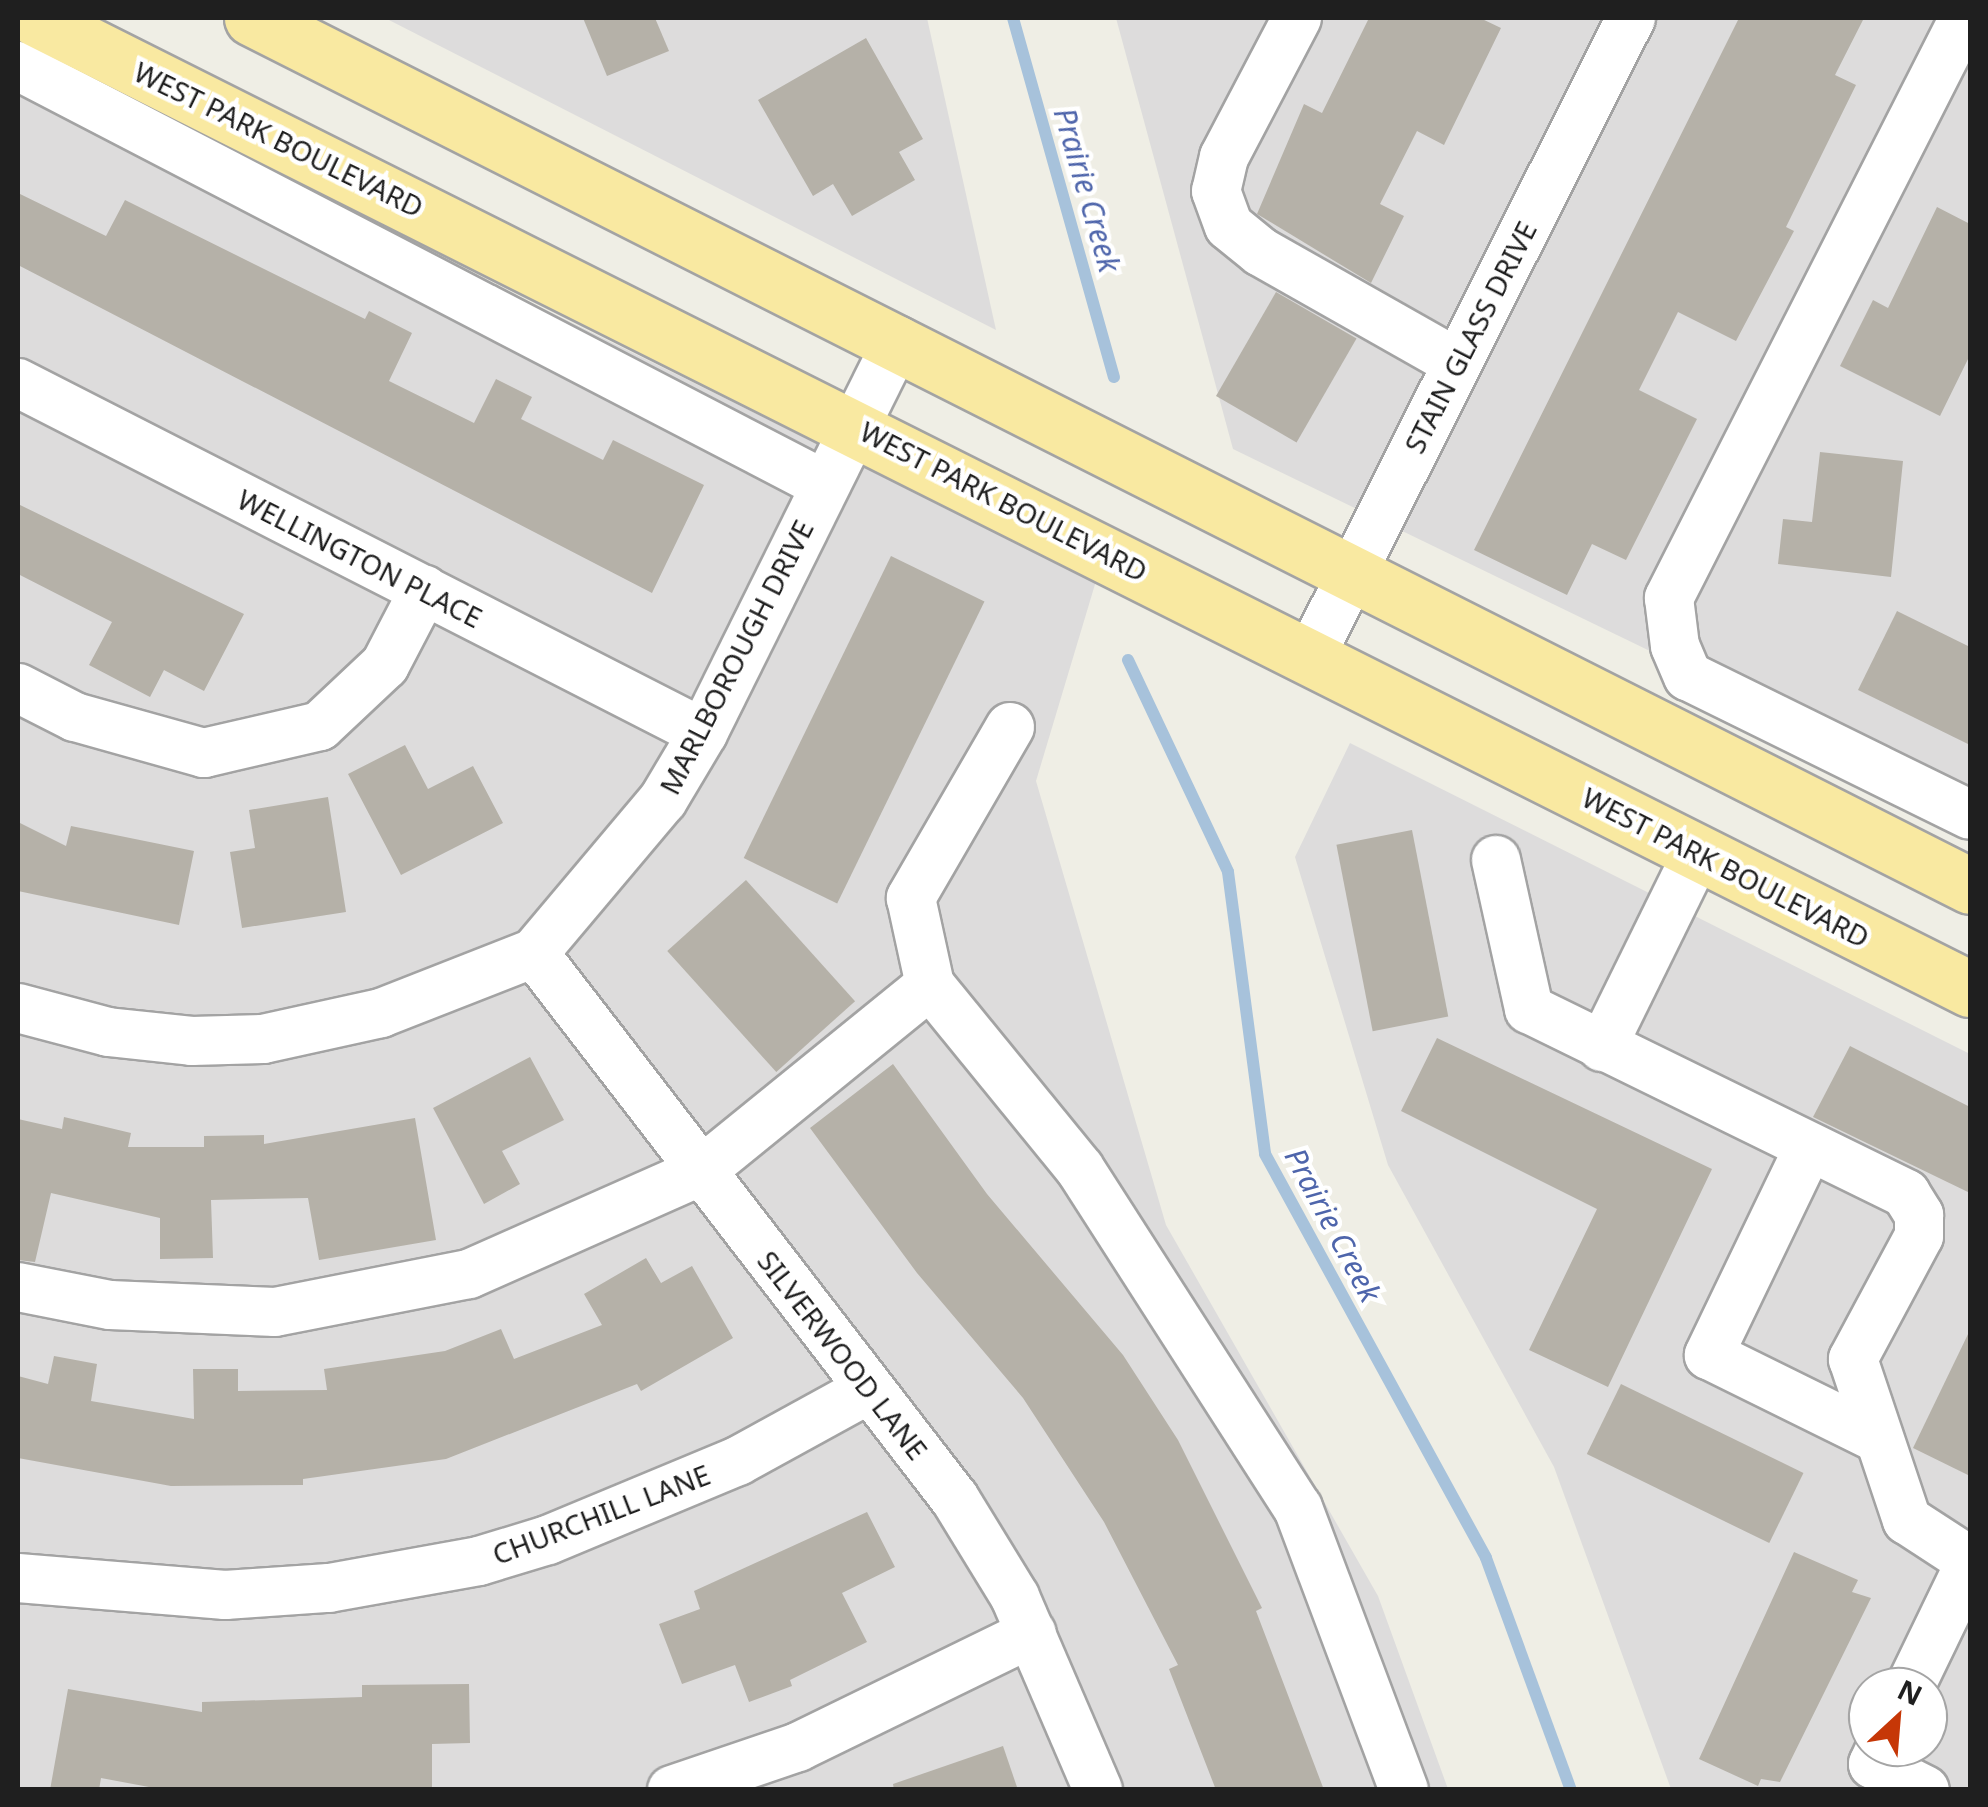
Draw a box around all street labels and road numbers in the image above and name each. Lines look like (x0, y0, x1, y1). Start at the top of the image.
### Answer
street label: WEST PARK BOULEVARD (129, 54, 429, 224)
street label: STAIN GLASS DRIVE (1397, 215, 1543, 459)
street label: WEST PARK BOULEVARD (855, 414, 1153, 588)
street label: WELLINGTON PLACE (232, 482, 488, 634)
street label: MARLBOROUGH DRIVE (652, 514, 820, 800)
street label: WEST PARK BOULEVARD (1577, 780, 1875, 954)
street label: SILVERWOOD LANE (751, 1244, 935, 1466)
street label: CHURCHILL LANE (487, 1457, 715, 1571)

